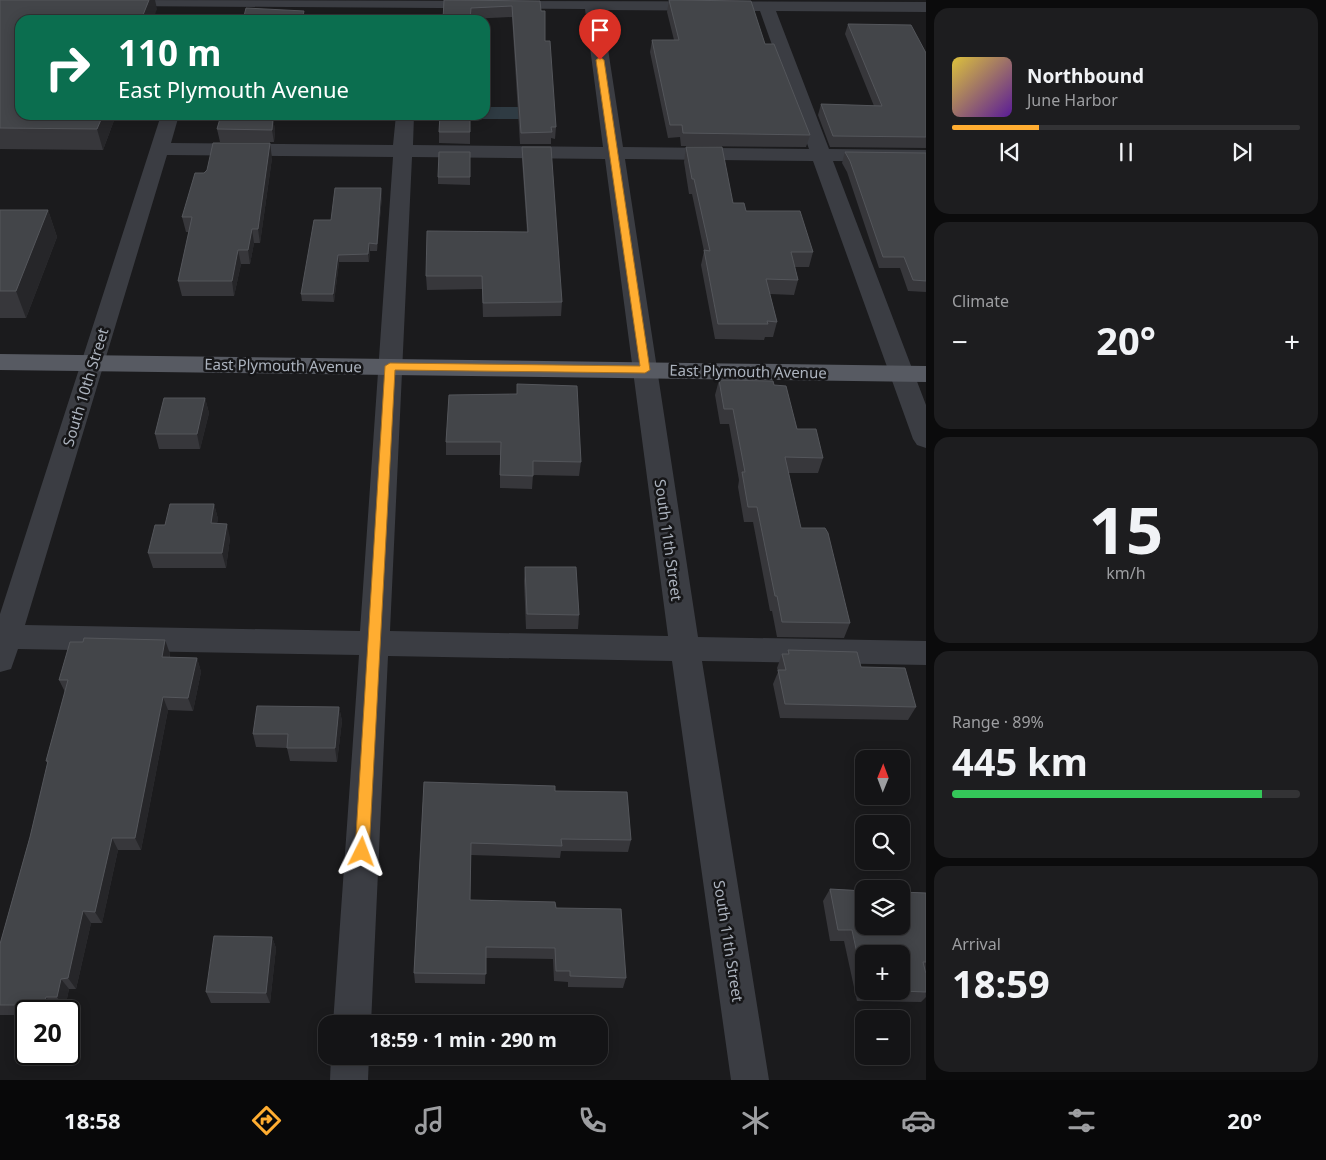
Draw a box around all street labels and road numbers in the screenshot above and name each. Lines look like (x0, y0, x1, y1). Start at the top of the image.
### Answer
street label: South 10th Street (57, 325, 113, 449)
street label: East Plymouth Avenue (204, 354, 362, 376)
street label: East Plymouth Avenue (669, 360, 827, 382)
street label: South 11th Street (651, 478, 688, 603)
street label: South 11th Street (710, 879, 749, 1004)

